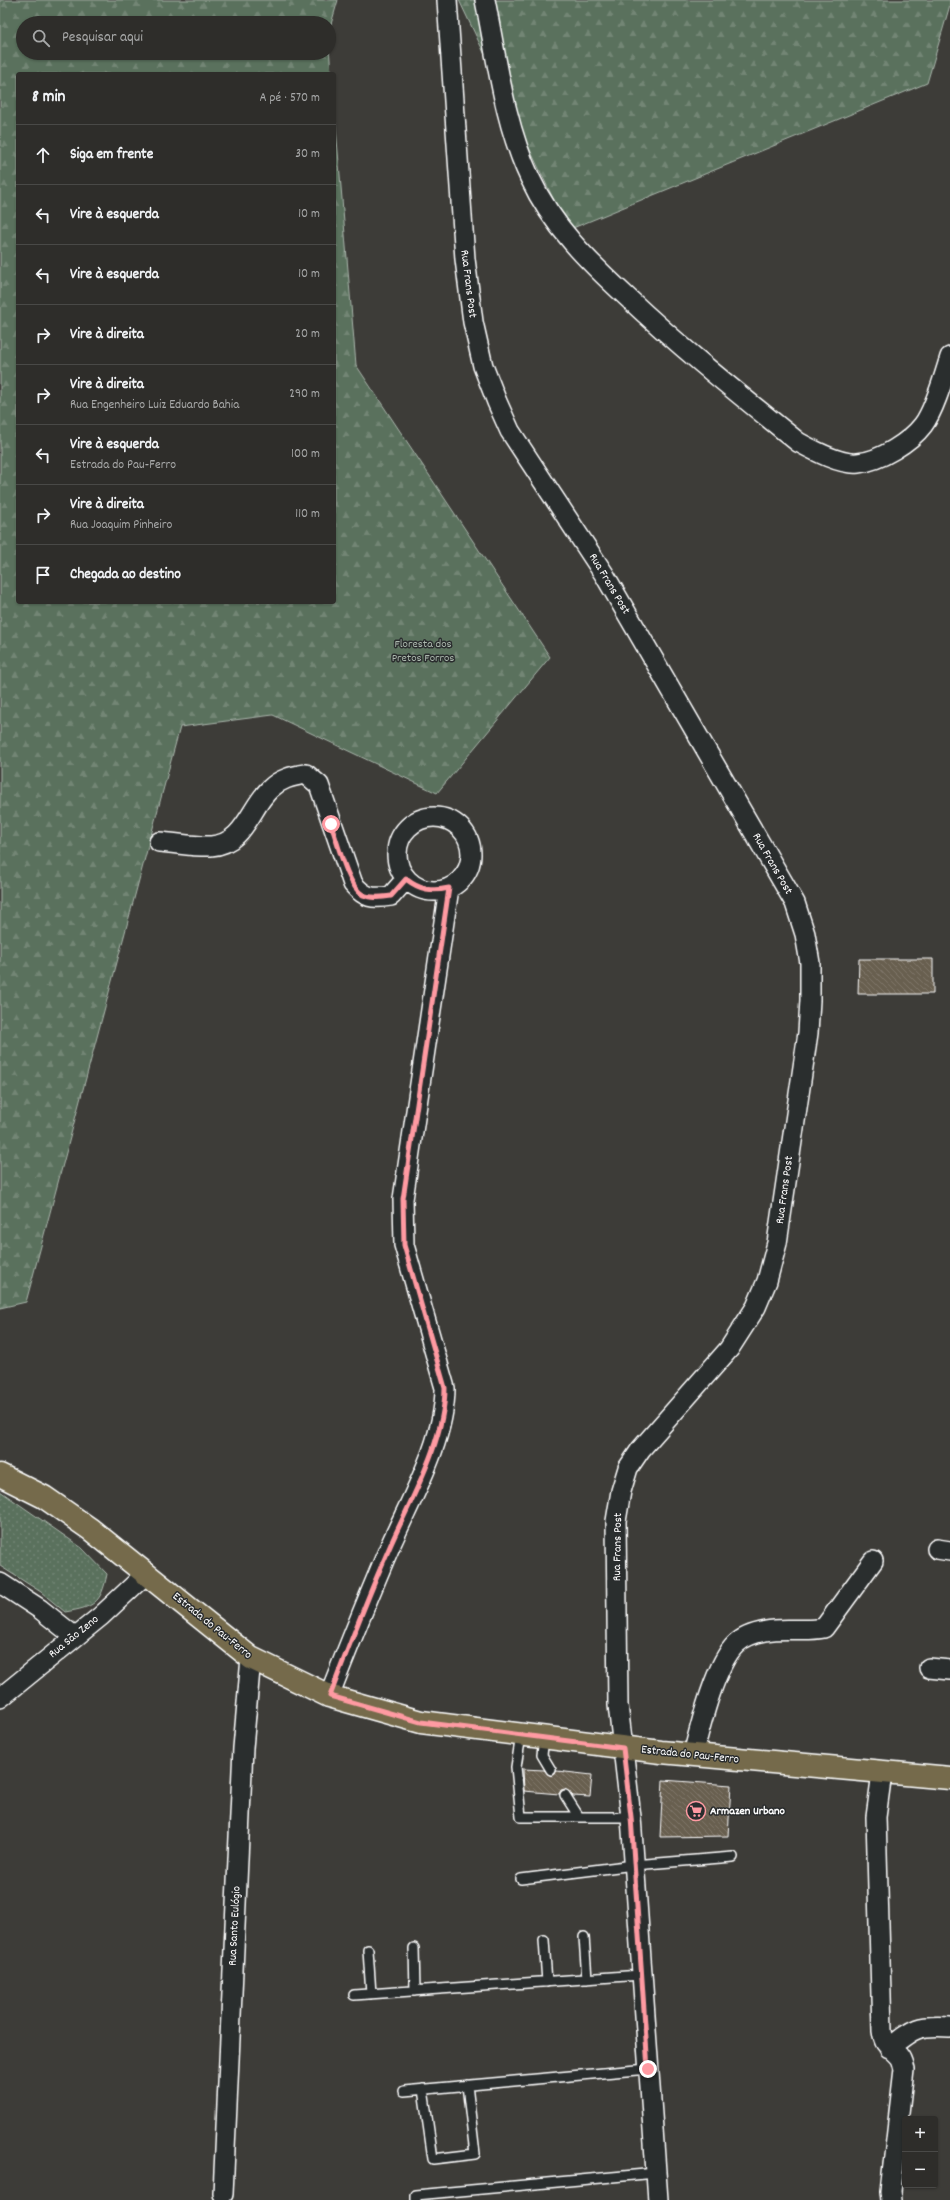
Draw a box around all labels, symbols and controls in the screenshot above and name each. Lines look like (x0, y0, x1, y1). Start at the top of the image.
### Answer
search box (16, 16, 336, 60)
icon: search (30, 27, 52, 49)
text: Pesquisar aqui (62, 27, 143, 49)
text: 8 min (32, 86, 65, 110)
text: A pé · 570 m (259, 89, 320, 108)
icon: ahead (32, 144, 54, 166)
text: Siga em frente (70, 144, 153, 166)
text: 30 m (295, 145, 320, 164)
icon: left (32, 204, 54, 226)
text: Vire à esquerda (70, 204, 159, 226)
text: 10 m (298, 205, 320, 224)
street label: Rua Frans Post (455, 249, 481, 320)
icon: left (32, 264, 54, 286)
text: Vire à esquerda (70, 264, 159, 286)
text: 10 m (298, 265, 320, 284)
icon: right (32, 324, 54, 346)
text: Vire à direita (70, 324, 144, 346)
text: 20 m (295, 325, 320, 344)
text: Vire à direita (70, 374, 144, 396)
icon: right (32, 384, 54, 406)
text: 290 m (289, 385, 320, 404)
text: Rua Engenheiro Luiz Eduardo Bahia (70, 396, 239, 415)
text: Vire à esquerda (70, 434, 159, 456)
icon: left (32, 444, 54, 466)
text: 100 m (291, 445, 320, 464)
text: Estrada do Pau-Ferro (70, 456, 176, 475)
text: Vire à direita (70, 494, 144, 516)
icon: right (32, 504, 54, 526)
text: 110 m (295, 505, 320, 524)
text: Rua Joaquim Pinheiro (70, 516, 172, 535)
street label: Rua Frans Post (584, 550, 634, 618)
icon: arrive (32, 564, 54, 586)
text: Chegada ao destino (70, 564, 181, 586)
park label: Floresta dos Pretos Forros (392, 636, 454, 667)
route start (322, 815, 340, 833)
street label: Rua Frans Post (748, 830, 797, 898)
street label: Rua Frans Post (772, 1154, 798, 1225)
street label: Rua Frans Post (609, 1512, 627, 1581)
street label: Estrada do Pau-Ferro (169, 1589, 255, 1663)
street label: Rua São Zeno (45, 1611, 103, 1663)
street label: Estrada do Pau-Ferro (640, 1741, 740, 1769)
supermarket icon: Armazen Urbano (685, 1800, 707, 1822)
place label: Armazen Urbano (710, 1803, 786, 1820)
street label: Rua Santo Eulógio (224, 1886, 246, 1966)
route end (639, 2060, 657, 2078)
map controls (902, 2116, 938, 2188)
button: + (902, 2116, 938, 2152)
button: − (902, 2152, 938, 2188)

